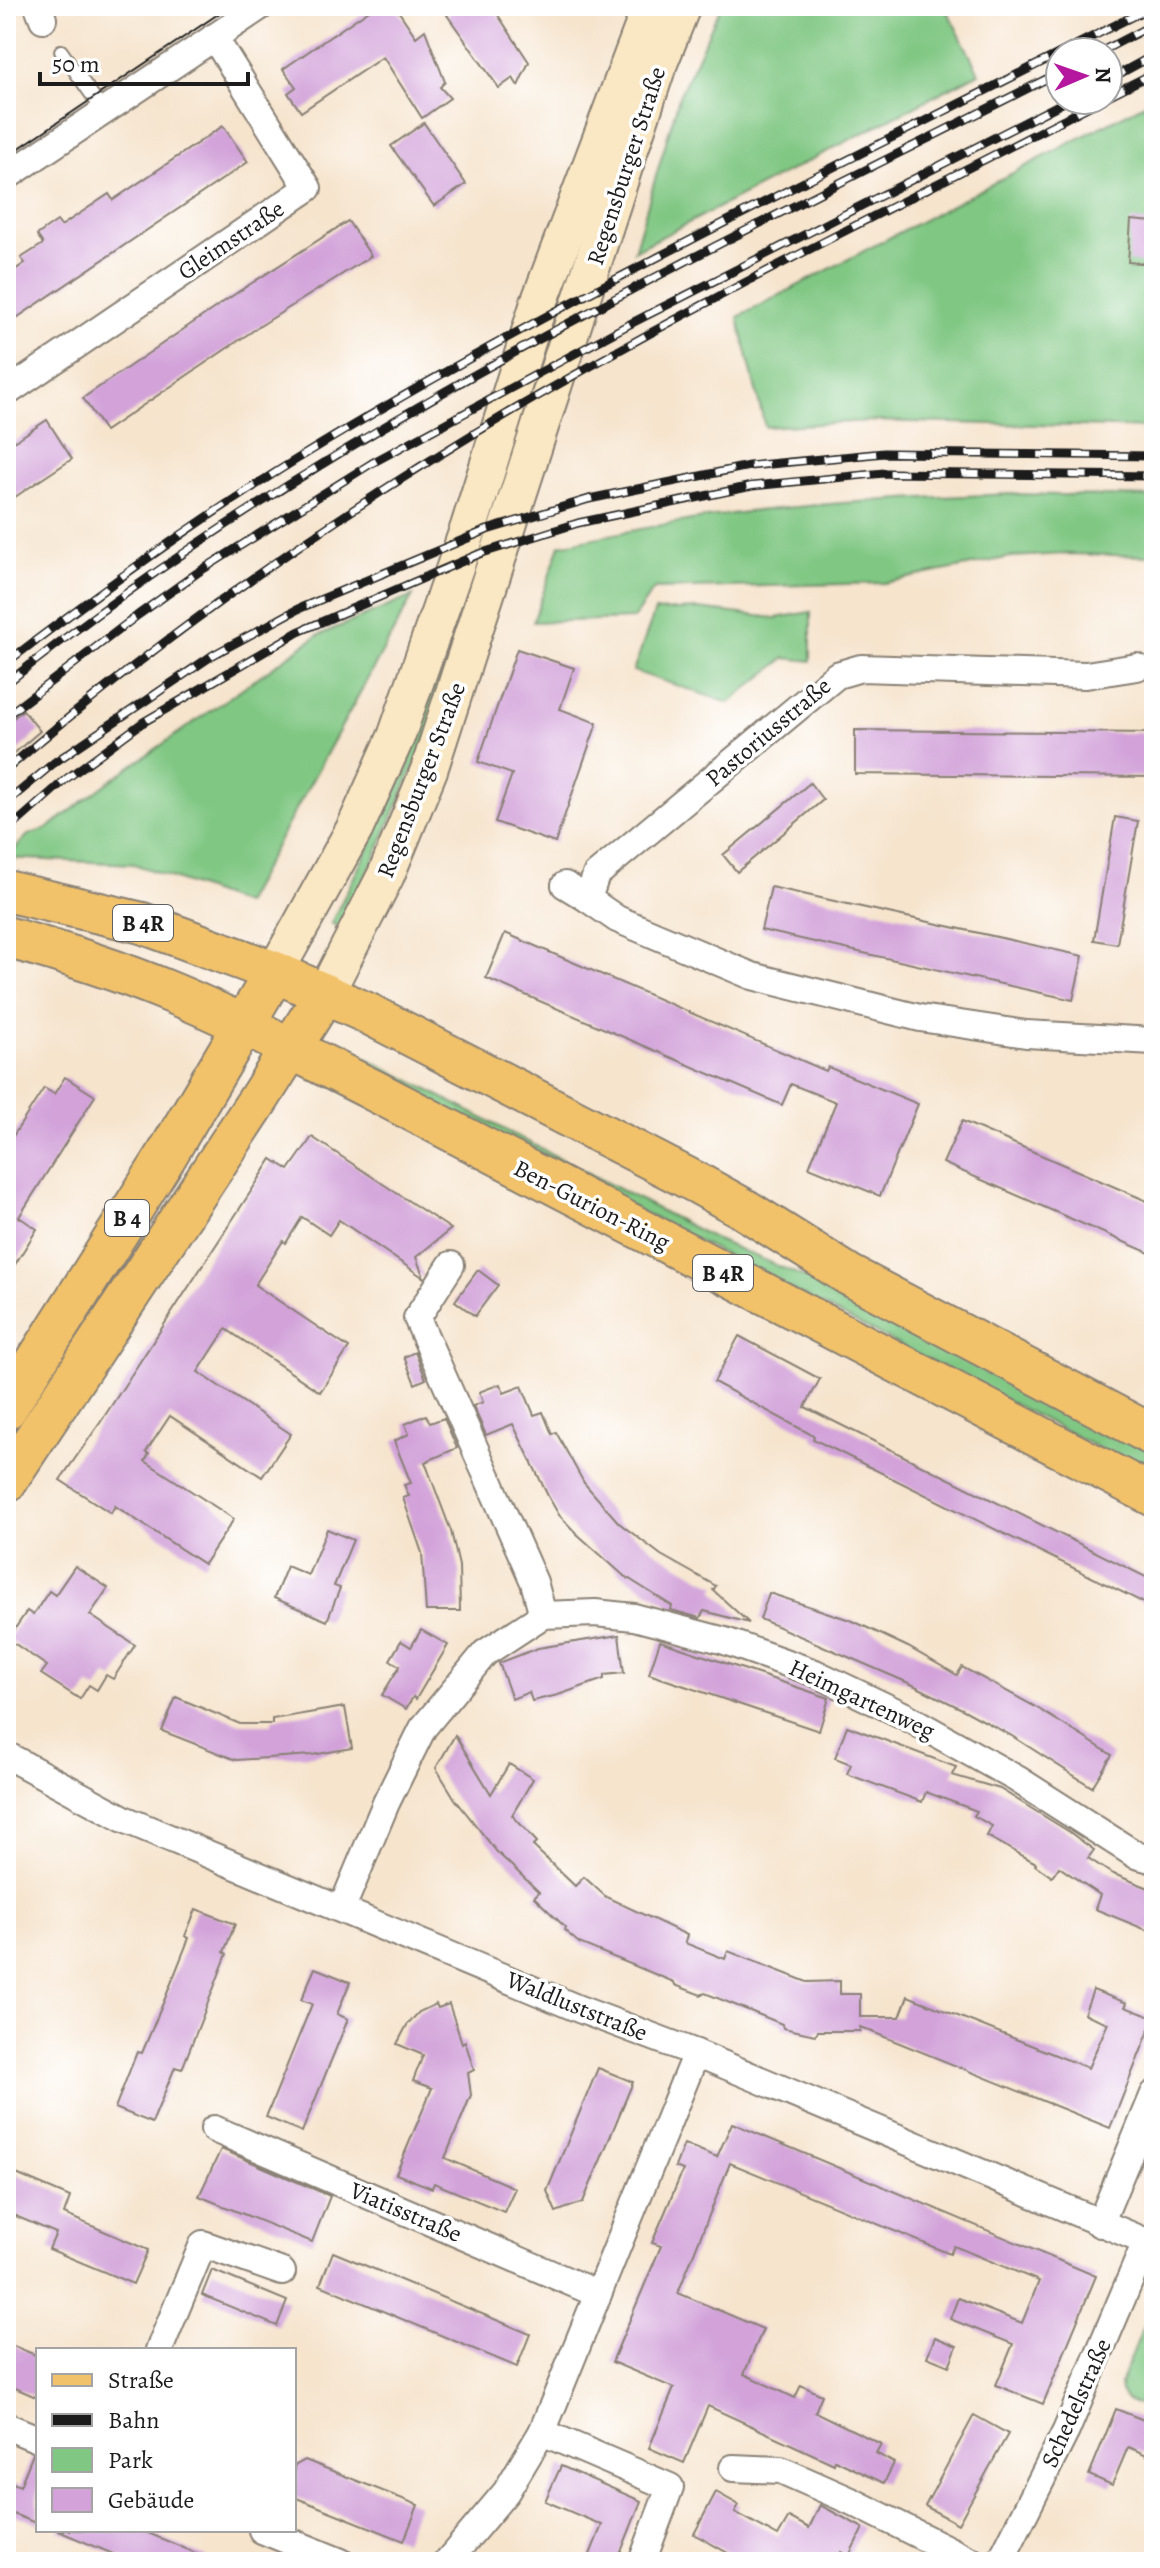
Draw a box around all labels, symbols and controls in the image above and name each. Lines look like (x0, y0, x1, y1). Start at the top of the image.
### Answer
scale bar (40, 36, 248, 86)
north arrow (1044, 36, 1124, 116)
text: 50 m (52, 48, 100, 80)
street label: Regensburger Straße (579, 63, 673, 269)
text: N (1088, 67, 1118, 84)
street label: Gleimstraße (172, 193, 290, 287)
street label: Pastoriusstraße (698, 670, 838, 794)
street label: Regensburger Straße (369, 678, 473, 882)
road number: B 4R (113, 905, 173, 941)
street label: Ben-Gurion-Ring (508, 1152, 676, 1258)
road number: B 4 (105, 1200, 149, 1236)
road number: B 4R (693, 1255, 753, 1291)
street label: Heimgartenweg (784, 1651, 940, 1747)
street label: Waldluststraße (501, 1963, 652, 2049)
street label: Viatisstraße (344, 2174, 467, 2250)
street label: Schedelstraße (1033, 2333, 1119, 2473)
legend (36, 2348, 296, 2532)
text: Straße (108, 2364, 174, 2396)
text: Bahn (108, 2404, 159, 2436)
text: Park (108, 2444, 153, 2476)
text: Gebäude (108, 2484, 194, 2516)

